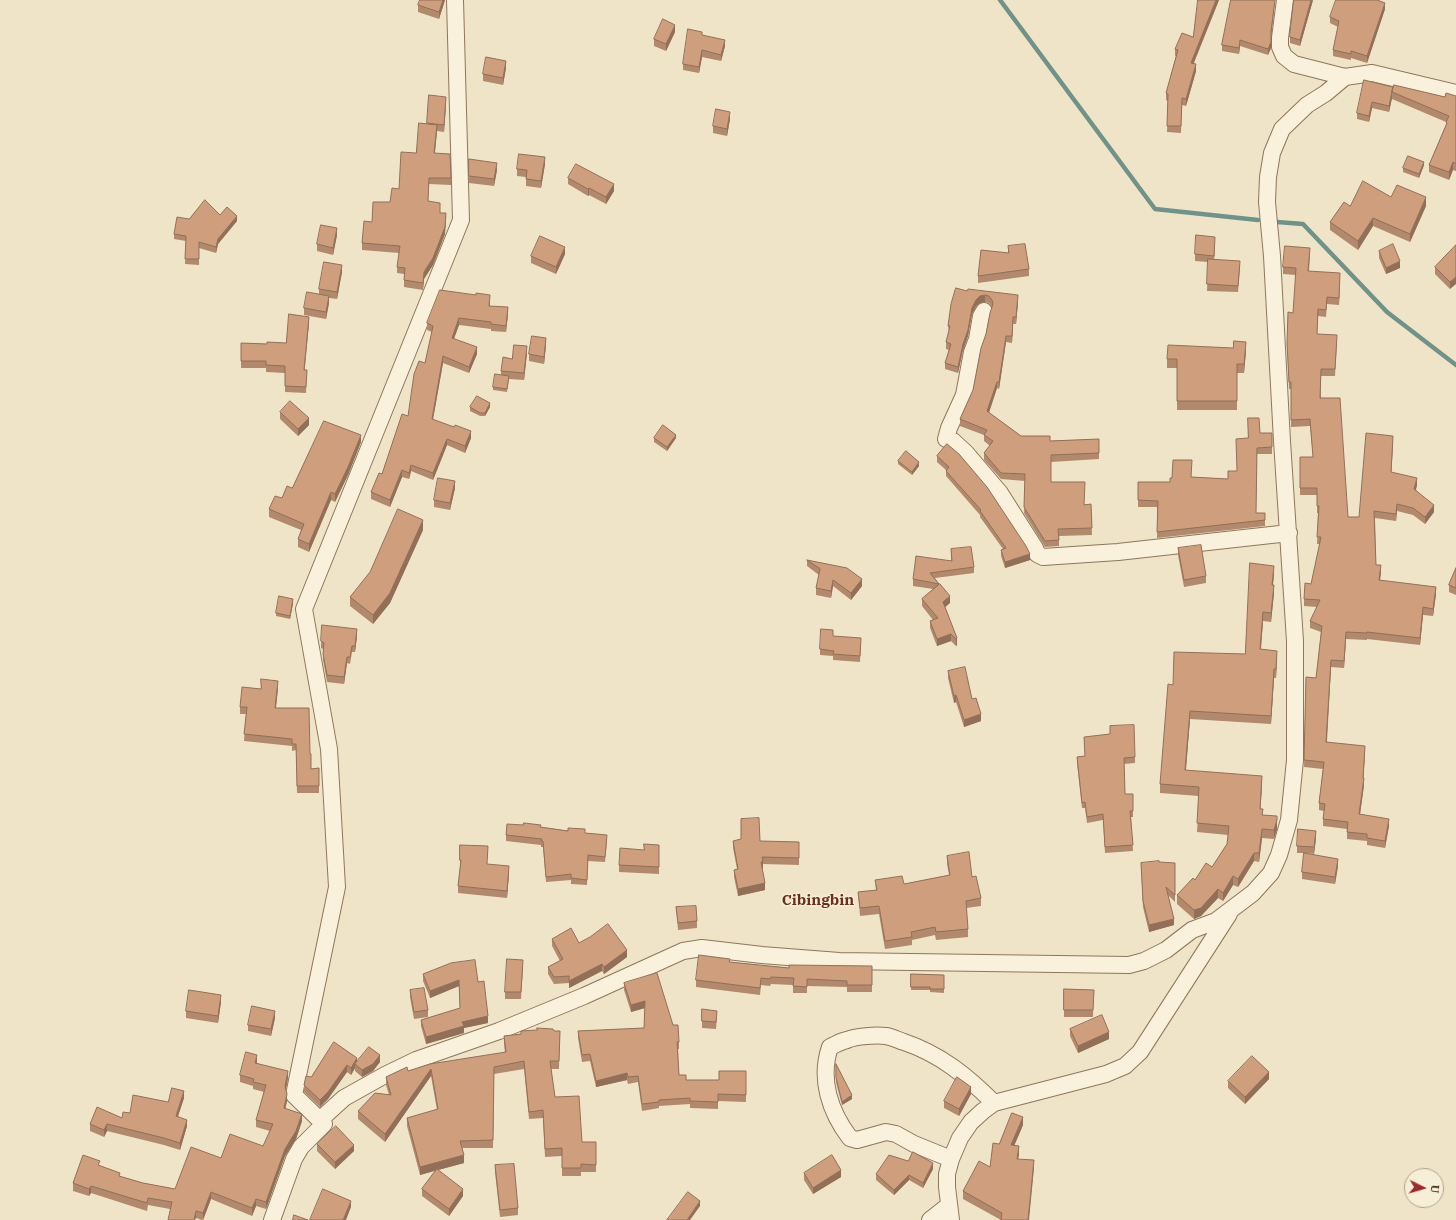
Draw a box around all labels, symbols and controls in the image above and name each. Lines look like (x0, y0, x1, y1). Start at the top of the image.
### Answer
district label: Cibingbin (782, 892, 854, 910)
north arrow (1404, 1168, 1444, 1208)
text: U (1428, 1184, 1442, 1194)

